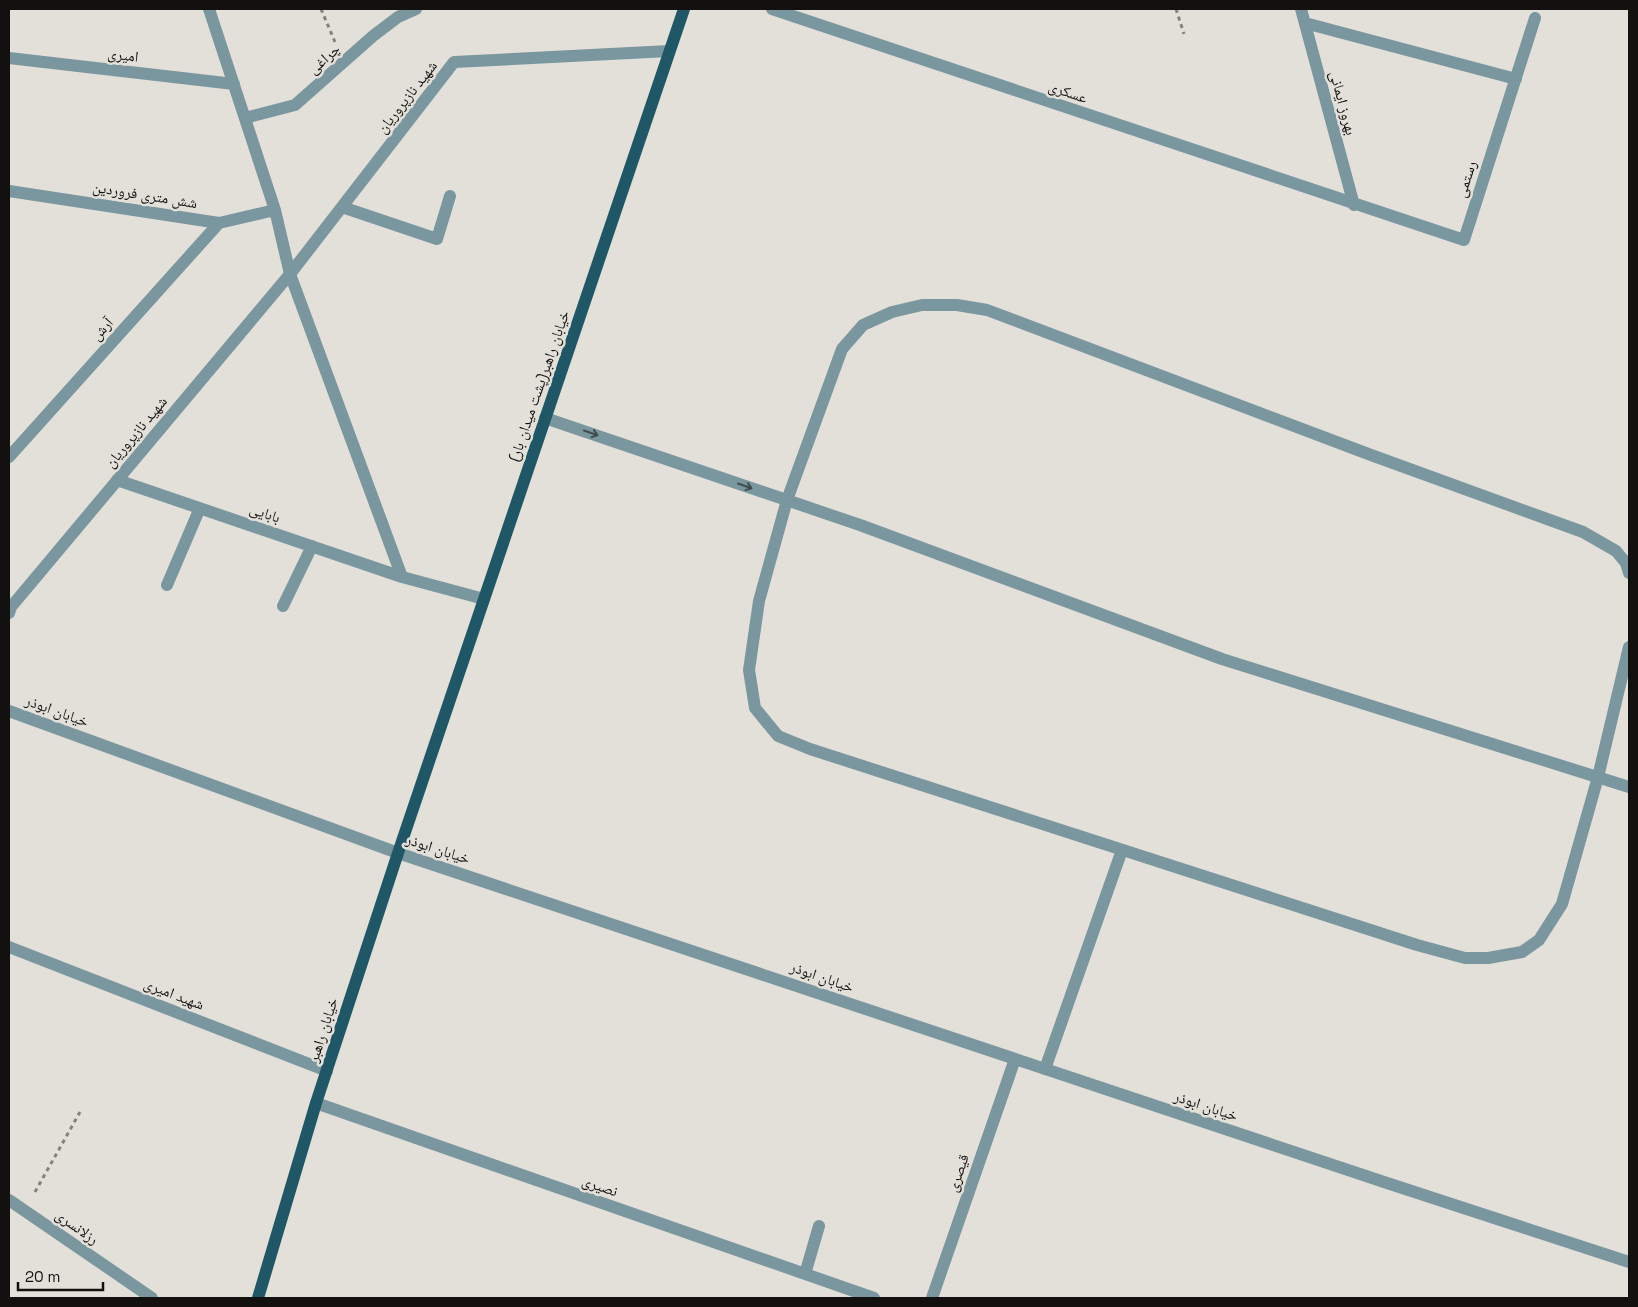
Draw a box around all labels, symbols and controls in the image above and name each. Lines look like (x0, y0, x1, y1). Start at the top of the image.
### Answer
street label: چراغی (304, 39, 345, 79)
street label: امیری (106, 43, 140, 67)
street label: شهید نازپروریان (372, 56, 442, 138)
street label: بهروز ایمانی (1325, 69, 1361, 137)
street label: عسکری (1046, 76, 1090, 108)
street label: رستمی (1451, 158, 1481, 200)
street label: شش متری فروردین (91, 177, 199, 213)
street label: خیابان راهبر(پشت میدان بار) (504, 307, 574, 464)
street label: آرش (86, 312, 118, 345)
street label: شهید نازپروریان (100, 392, 172, 472)
one-way arrow (583, 429, 598, 438)
one-way arrow (737, 481, 753, 491)
street label: بابایی (247, 498, 283, 528)
street label: خیابان ابوذر (22, 690, 92, 732)
street label: خیابان ابوذر (403, 829, 473, 869)
street label: خیابان ابوذر (787, 956, 857, 997)
street label: شهید امیری (141, 973, 207, 1015)
street label: خیابان راهبر (303, 995, 343, 1066)
street label: خیابان ابوذر (1171, 1086, 1241, 1126)
street label: قیصری (942, 1151, 974, 1195)
street label: نصیری (579, 1171, 621, 1201)
street label: رزلانسری (51, 1205, 103, 1249)
scale bar (18, 1260, 102, 1292)
text: 20 m (25, 1267, 60, 1286)

